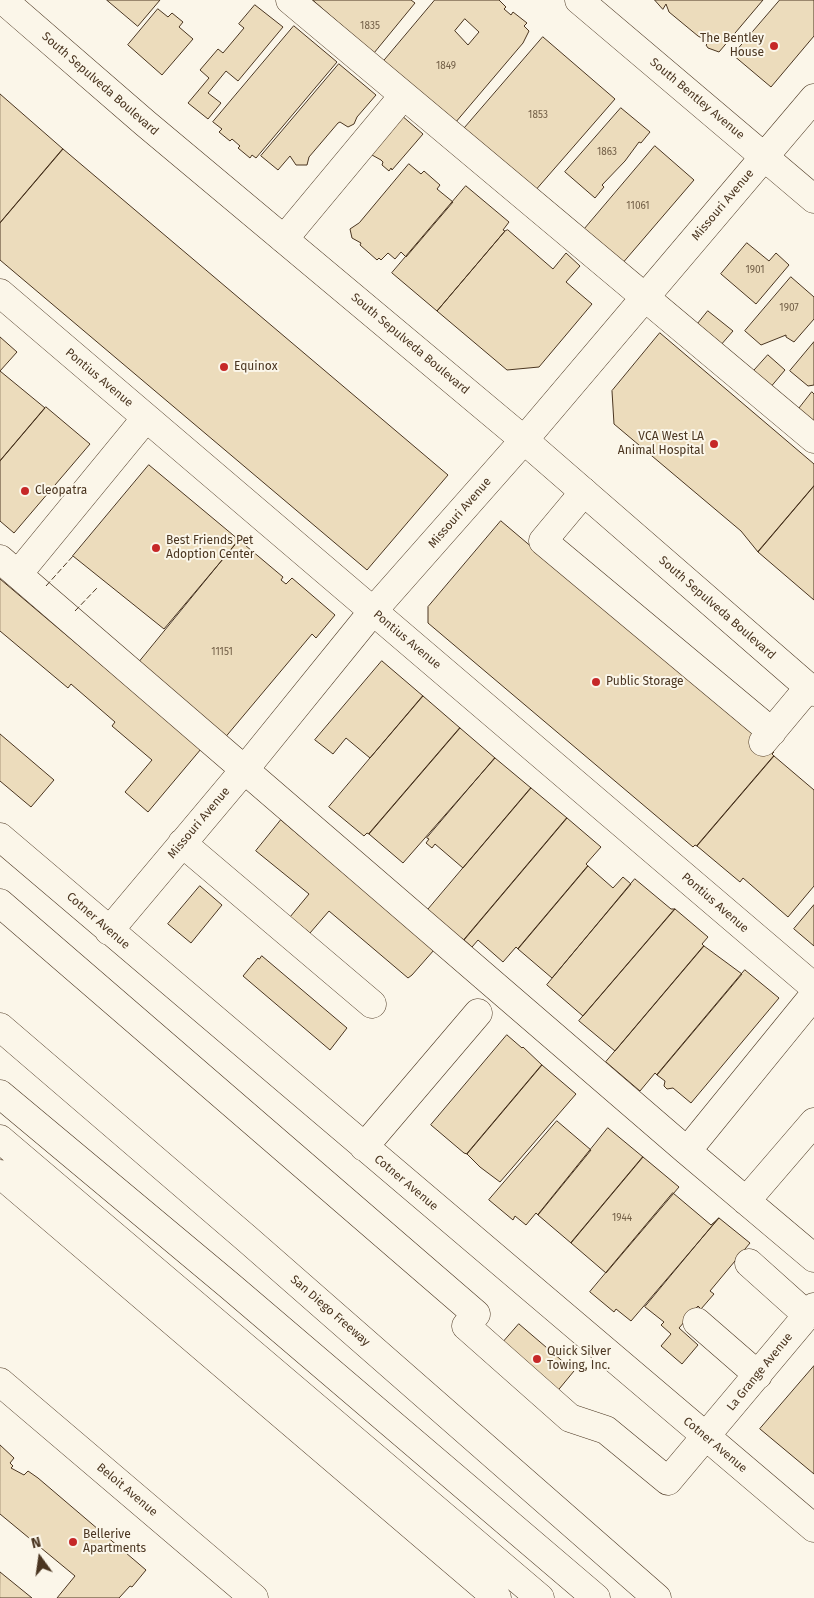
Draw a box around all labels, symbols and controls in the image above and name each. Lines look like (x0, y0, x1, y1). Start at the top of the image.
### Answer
house number: 1835 (360, 20, 380, 32)
street label: South Sepulveda Boulevard (39, 29, 161, 139)
place label: The Bentley House (700, 32, 764, 60)
marker: The Bentley House (768, 40, 780, 52)
street label: South Bentley Avenue (647, 55, 747, 143)
house number: 1849 (436, 60, 456, 72)
house number: 1853 (528, 109, 548, 121)
house number: 1863 (597, 146, 617, 158)
street label: Missouri Avenue (689, 166, 757, 244)
house number: 11061 (626, 200, 650, 212)
house number: 1901 (745, 264, 765, 276)
street label: South Sepulveda Boulevard (348, 290, 472, 398)
house number: 1907 (779, 302, 799, 314)
street label: Pontius Avenue (62, 345, 136, 411)
place label: Equinox (234, 360, 277, 374)
marker: Equinox (218, 361, 230, 373)
place label: VCA West LA Animal Hospital (618, 430, 704, 458)
marker: VCA West LA Animal Hospital (708, 438, 720, 450)
street label: Missouri Avenue (425, 475, 495, 551)
place label: Cleopatra (35, 484, 87, 498)
marker: Cleopatra (19, 485, 31, 497)
place label: Best Friends Pet Adoption Center (166, 534, 254, 562)
marker: Best Friends Pet Adoption Center (150, 542, 162, 554)
street label: South Sepulveda Boulevard (656, 553, 778, 663)
street label: Pontius Avenue (370, 607, 444, 673)
house number: 11151 (211, 646, 233, 658)
place label: Public Storage (606, 675, 683, 689)
marker: Public Storage (590, 676, 602, 688)
street label: Missouri Avenue (165, 784, 233, 862)
street label: Pontius Avenue (679, 870, 751, 936)
street label: Cotner Avenue (63, 890, 133, 952)
street label: Cotner Avenue (371, 1152, 441, 1214)
house number: 1944 (612, 1212, 632, 1224)
street label: San Diego Freeway (287, 1273, 373, 1349)
street label: La Grange Avenue (724, 1330, 796, 1414)
place label: Quick Silver Towing, Inc. (547, 1345, 611, 1373)
marker: Quick Silver Towing, Inc. (531, 1353, 543, 1365)
street label: Cotner Avenue (680, 1414, 750, 1476)
street label: Beloit Avenue (94, 1460, 160, 1520)
place label: Bellerive Apartments (83, 1528, 146, 1556)
north arrow (15, 1533, 65, 1583)
text: N (30, 1534, 43, 1552)
marker: Bellerive Apartments (67, 1536, 79, 1548)

